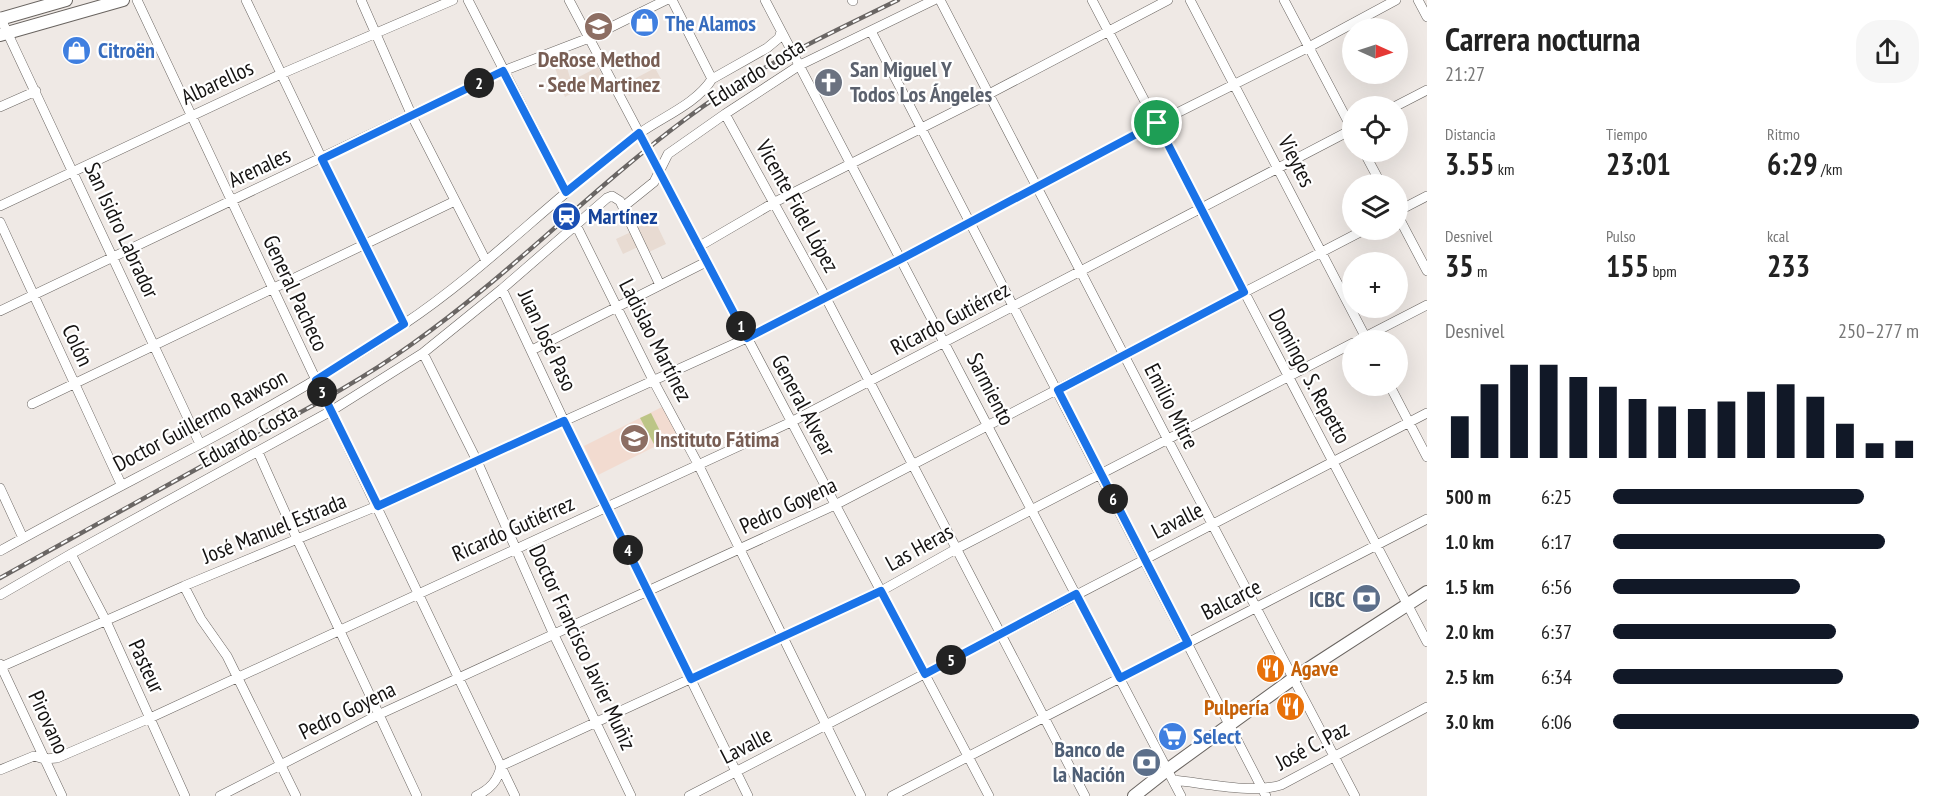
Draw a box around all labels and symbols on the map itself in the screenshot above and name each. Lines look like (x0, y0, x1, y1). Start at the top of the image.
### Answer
shop icon: The Alamos (628, 7, 660, 39)
place label: The Alamos (665, 9, 756, 37)
school or university icon: DeRose Method - Sede Martinez (583, 11, 615, 43)
north arrow (1342, 18, 1408, 84)
street label: Eduardo Costa (703, 31, 809, 113)
shop icon: Citroën (61, 34, 93, 66)
place label: Citroën (98, 36, 155, 64)
place label: DeRose Method - Sede Martinez (538, 45, 661, 98)
street label: Albarellos (177, 53, 257, 111)
place label: San Miguel Y Todos Los Ángeles (850, 55, 993, 108)
church icon: San Miguel Y Todos Los Ángeles (813, 66, 845, 98)
pin: 2 (464, 68, 494, 98)
pin (1131, 97, 1182, 148)
street label: Vieytes (1272, 130, 1322, 192)
street label: Vicente Fidel López (750, 134, 846, 277)
street label: Arenales (223, 140, 295, 194)
street label: San Isidro Labrador (78, 158, 166, 302)
station icon: Martínez (551, 200, 583, 232)
place label: Martínez (588, 202, 658, 230)
street label: General Pacheco (257, 231, 335, 355)
street label: Ladislao Martínez (613, 274, 699, 406)
street label: Ricardo Gutiérrez (886, 275, 1014, 361)
street label: Juan José Paso (512, 284, 584, 395)
street label: Domingo S. Repetto (1263, 304, 1357, 448)
pin: 1 (726, 311, 756, 341)
street label: Colón (56, 319, 100, 371)
street label: Sarmiento (961, 348, 1021, 430)
street label: General Alvear (766, 350, 842, 460)
street label: Emilio Mitre (1139, 358, 1205, 454)
street label: Doctor Guillermo Rawson (108, 362, 292, 478)
pin: 3 (307, 377, 337, 407)
street label: Eduardo Costa (194, 397, 302, 473)
school or university icon: Instituto Fátima (618, 423, 650, 455)
place label: Instituto Fátima (655, 425, 779, 453)
street label: Pedro Goyena (735, 470, 841, 540)
pin: 6 (1098, 484, 1128, 514)
street label: José Manuel Estrada (197, 486, 350, 570)
street label: Ricardo Gutiérrez (448, 489, 579, 567)
street label: Lavalle (1146, 495, 1208, 545)
street label: Las Heras (880, 517, 958, 577)
pin: 4 (613, 535, 643, 565)
street label: Doctor Francisco Javier Muñiz (523, 540, 643, 754)
street label: Balcarce (1196, 572, 1266, 626)
bank icon: ICBC (1350, 583, 1382, 615)
place label: ICBC (1309, 585, 1345, 613)
street label: Pasteur (122, 635, 172, 697)
pin: 5 (936, 645, 966, 675)
restaurant icon: Agave (1254, 652, 1286, 684)
place label: Agave (1290, 654, 1339, 682)
street label: Pedro Goyena (294, 675, 400, 745)
street label: Pirovano (22, 686, 76, 758)
restaurant icon: Pulpería (1274, 691, 1306, 723)
place label: Pulpería (1204, 693, 1269, 721)
street label: José C. Paz (1270, 714, 1354, 776)
street label: Lavalle (715, 720, 777, 770)
supermarket icon: Select (1156, 720, 1188, 752)
place label: Select (1193, 722, 1242, 750)
place label: Banco de la Nación (1053, 735, 1125, 788)
bank icon: Banco de la Nación (1130, 746, 1162, 778)

